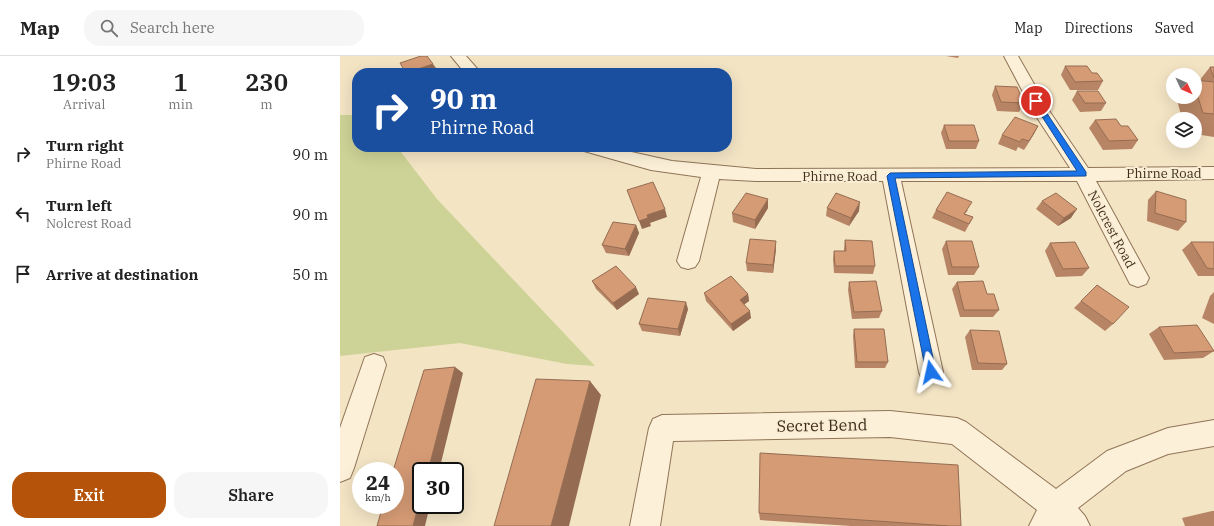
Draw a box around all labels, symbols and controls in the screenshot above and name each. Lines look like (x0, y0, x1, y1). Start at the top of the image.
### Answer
search box (84, 10, 364, 46)
text: Map (20, 16, 60, 40)
icon: search (98, 17, 120, 39)
text: Search here (130, 18, 214, 37)
text: Map (1014, 19, 1043, 37)
text: Directions (1065, 19, 1133, 37)
text: Saved (1155, 19, 1194, 37)
text: 19:03 (52, 66, 117, 98)
text: 1 (174, 66, 188, 98)
text: 230 (245, 66, 288, 98)
north arrow (1166, 68, 1202, 104)
map controls (1166, 68, 1202, 148)
text: 90 m (430, 80, 497, 117)
icon: right (364, 84, 416, 136)
pin (1019, 84, 1053, 118)
icon: arrive (1025, 90, 1047, 112)
text: Arrival (63, 96, 105, 113)
text: min (168, 96, 193, 113)
text: m (260, 96, 273, 113)
button: layers (1166, 112, 1202, 148)
text: Phirne Road (430, 116, 534, 139)
text: Turn right (46, 136, 124, 155)
icon: right (12, 143, 34, 165)
text: 90 m (292, 145, 328, 164)
text: Phirne Road (46, 155, 121, 172)
street label: Phirne Road (1126, 165, 1202, 182)
street label: Phirne Road (802, 168, 878, 185)
street label: Nolcrest Road (1084, 187, 1139, 271)
text: Turn left (46, 196, 112, 215)
icon: left (12, 203, 34, 225)
text: 90 m (292, 205, 328, 224)
text: Nolcrest Road (46, 215, 132, 232)
icon: arrive (12, 263, 34, 285)
text: Arrive at destination (46, 265, 198, 284)
text: 50 m (292, 265, 328, 284)
position arrow (910, 351, 952, 393)
street label: Secret Bend (777, 414, 868, 436)
speed limit sign: 30 (412, 462, 464, 514)
text: 24 (366, 469, 390, 496)
button: Exit (12, 472, 166, 518)
button: Share (174, 472, 328, 518)
text: km/h (365, 491, 391, 504)

